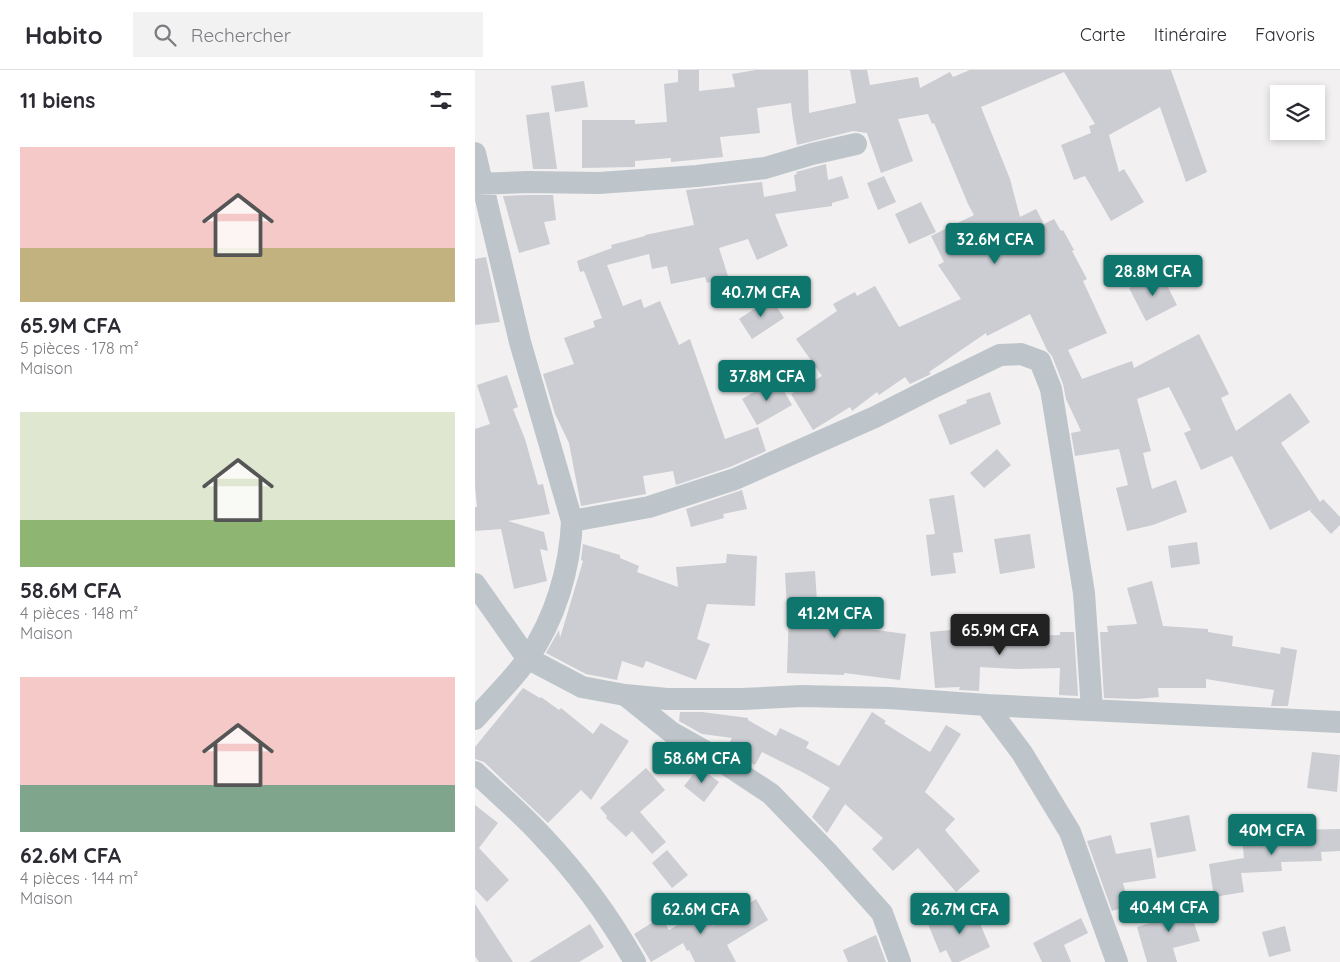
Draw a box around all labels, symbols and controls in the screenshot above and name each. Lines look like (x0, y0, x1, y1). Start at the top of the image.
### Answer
search box (133, 12, 483, 57)
text: Habito (25, 20, 103, 50)
icon: search (151, 21, 179, 49)
text: Rechercher (191, 23, 291, 47)
text: Carte (1080, 23, 1126, 46)
text: Itinéraire (1154, 23, 1227, 46)
text: Favoris (1255, 23, 1315, 46)
map controls (1270, 85, 1325, 140)
button: layers (1270, 85, 1325, 140)
icon: filters (427, 86, 455, 114)
text: 11 biens (20, 87, 95, 113)
icon: home (193, 180, 283, 270)
pin: 32.6M CFA (938, 222, 1052, 265)
text: 32.6M CFA (957, 229, 1033, 249)
pin: 28.8M CFA (1096, 254, 1210, 297)
text: 28.8M CFA (1115, 261, 1191, 281)
pin: 40.7M CFA (704, 276, 818, 318)
text: 40.7M CFA (722, 282, 800, 302)
text: 65.9M CFA (20, 312, 121, 338)
text: 5 pièces · 178 m² (20, 338, 139, 358)
text: Maison (20, 358, 73, 378)
pin: 37.8M CFA (710, 360, 824, 402)
text: 37.8M CFA (729, 366, 805, 386)
icon: home (193, 445, 283, 535)
text: 58.6M CFA (20, 577, 121, 603)
pin: 41.2M CFA (778, 596, 892, 639)
text: 4 pièces · 148 m² (20, 603, 138, 623)
text: 41.2M CFA (798, 603, 872, 623)
pin: 65.9M CFA (943, 614, 1057, 656)
text: 65.9M CFA (962, 620, 1038, 640)
text: Maison (20, 623, 73, 643)
icon: home (193, 710, 283, 800)
pin: 58.6M CFA (645, 742, 759, 784)
text: 58.6M CFA (663, 748, 741, 768)
pin: 40M CFA (1226, 814, 1318, 856)
text: 40M CFA (1239, 820, 1305, 840)
text: 62.6M CFA (20, 842, 121, 868)
text: 4 pièces · 144 m² (20, 868, 138, 888)
text: Maison (20, 888, 73, 908)
pin: 40.4M CFA (1112, 890, 1226, 933)
pin: 62.6M CFA (644, 892, 758, 935)
pin: 26.7M CFA (903, 892, 1017, 935)
text: 40.4M CFA (1130, 897, 1208, 917)
text: 62.6M CFA (662, 899, 740, 919)
text: 26.7M CFA (921, 899, 999, 919)

